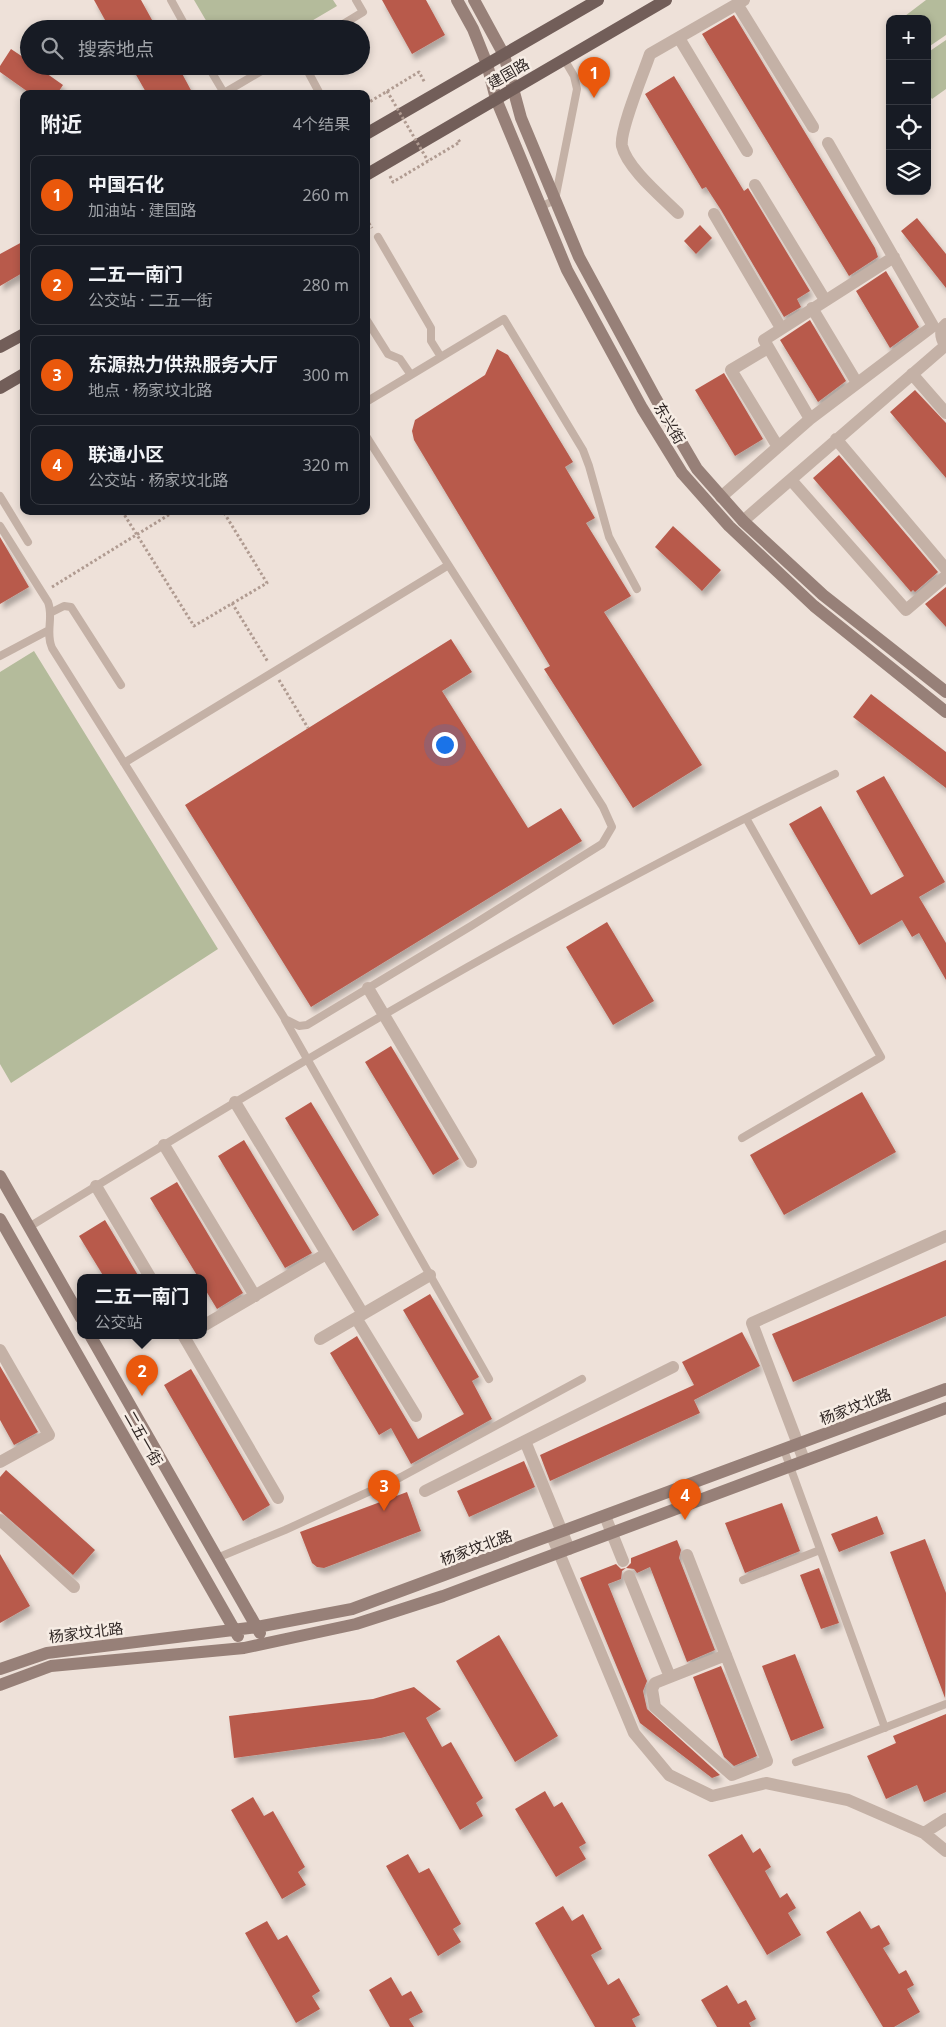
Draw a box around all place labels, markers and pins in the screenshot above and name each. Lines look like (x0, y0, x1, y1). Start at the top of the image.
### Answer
pin: 1 (578, 57, 610, 98)
pin: 2 (126, 1355, 158, 1396)
pin: 3 (368, 1470, 400, 1511)
pin: 4 (669, 1479, 701, 1520)

